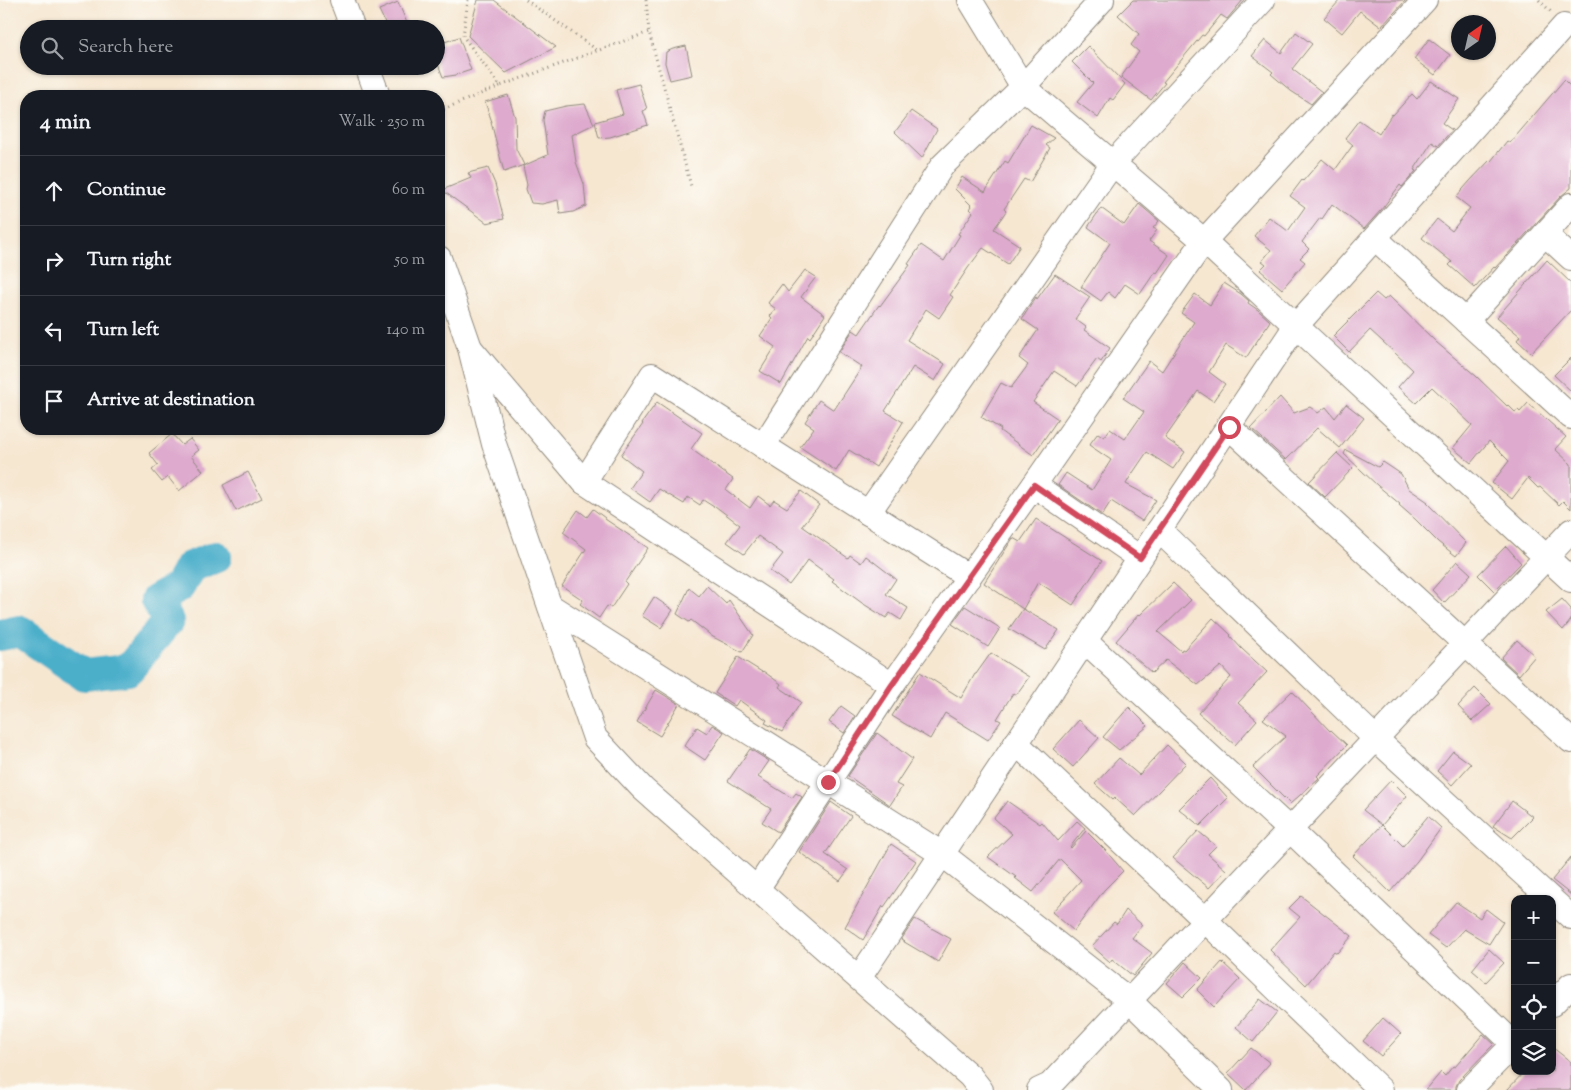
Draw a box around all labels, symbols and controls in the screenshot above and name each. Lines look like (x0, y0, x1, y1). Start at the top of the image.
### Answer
north arrow (1451, 15, 1496, 60)
search box (20, 20, 445, 75)
icon: search (38, 34, 66, 62)
text: Search here (78, 34, 173, 61)
text: 4 min (40, 108, 91, 138)
text: Walk · 250 m (339, 111, 425, 134)
icon: ahead (40, 177, 68, 205)
text: Continue (87, 177, 166, 204)
text: 60 m (392, 179, 425, 202)
icon: right (40, 247, 68, 275)
text: Turn right (87, 247, 171, 274)
text: 50 m (394, 249, 425, 272)
icon: left (40, 317, 68, 345)
text: Turn left (87, 317, 159, 344)
text: 140 m (387, 319, 425, 342)
icon: arrive (40, 387, 68, 415)
text: Arrive at destination (87, 387, 255, 414)
route start (1218, 416, 1241, 439)
route end (817, 771, 840, 794)
map controls (1511, 895, 1556, 1075)
button: + (1511, 895, 1556, 940)
button: − (1511, 940, 1556, 985)
button: locate (1511, 985, 1556, 1030)
button: layers (1511, 1030, 1556, 1075)

